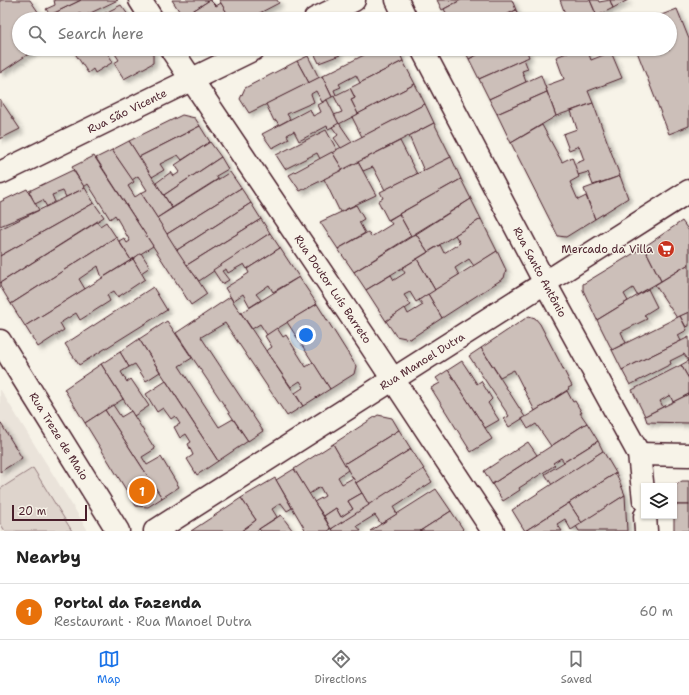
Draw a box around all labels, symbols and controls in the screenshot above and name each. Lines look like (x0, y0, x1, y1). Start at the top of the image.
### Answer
search box (12, 12, 677, 56)
icon: search (26, 23, 48, 45)
text: Search here (58, 24, 144, 44)
street label: Rua São Vicente (85, 86, 169, 137)
street label: Rua Santo Antônio (509, 224, 570, 320)
street label: Rua Doutor Luís Barreto (291, 232, 375, 347)
supermarket icon: Mercado da Villa (656, 239, 676, 259)
place label: Mercado da Villa (561, 242, 653, 257)
your location (296, 325, 316, 345)
street label: Rua Manoel Dutra (377, 329, 468, 394)
street label: Rua Treze de Maio (26, 390, 92, 483)
pin: 1 (129, 476, 155, 506)
map controls (641, 483, 677, 519)
button: layers (641, 483, 677, 519)
scale bar (12, 503, 87, 522)
text: 20 m (18, 504, 46, 519)
text: Nearby (16, 546, 81, 568)
text: Portal da Fazenda (54, 593, 201, 613)
text: 1 (26, 603, 32, 620)
text: 60 m (640, 603, 673, 620)
text: Restaurant · Rua Manoel Dutra (54, 613, 252, 630)
tab: Map (97, 648, 121, 687)
tab: Directions (314, 648, 367, 687)
tab: Saved (561, 648, 592, 687)

